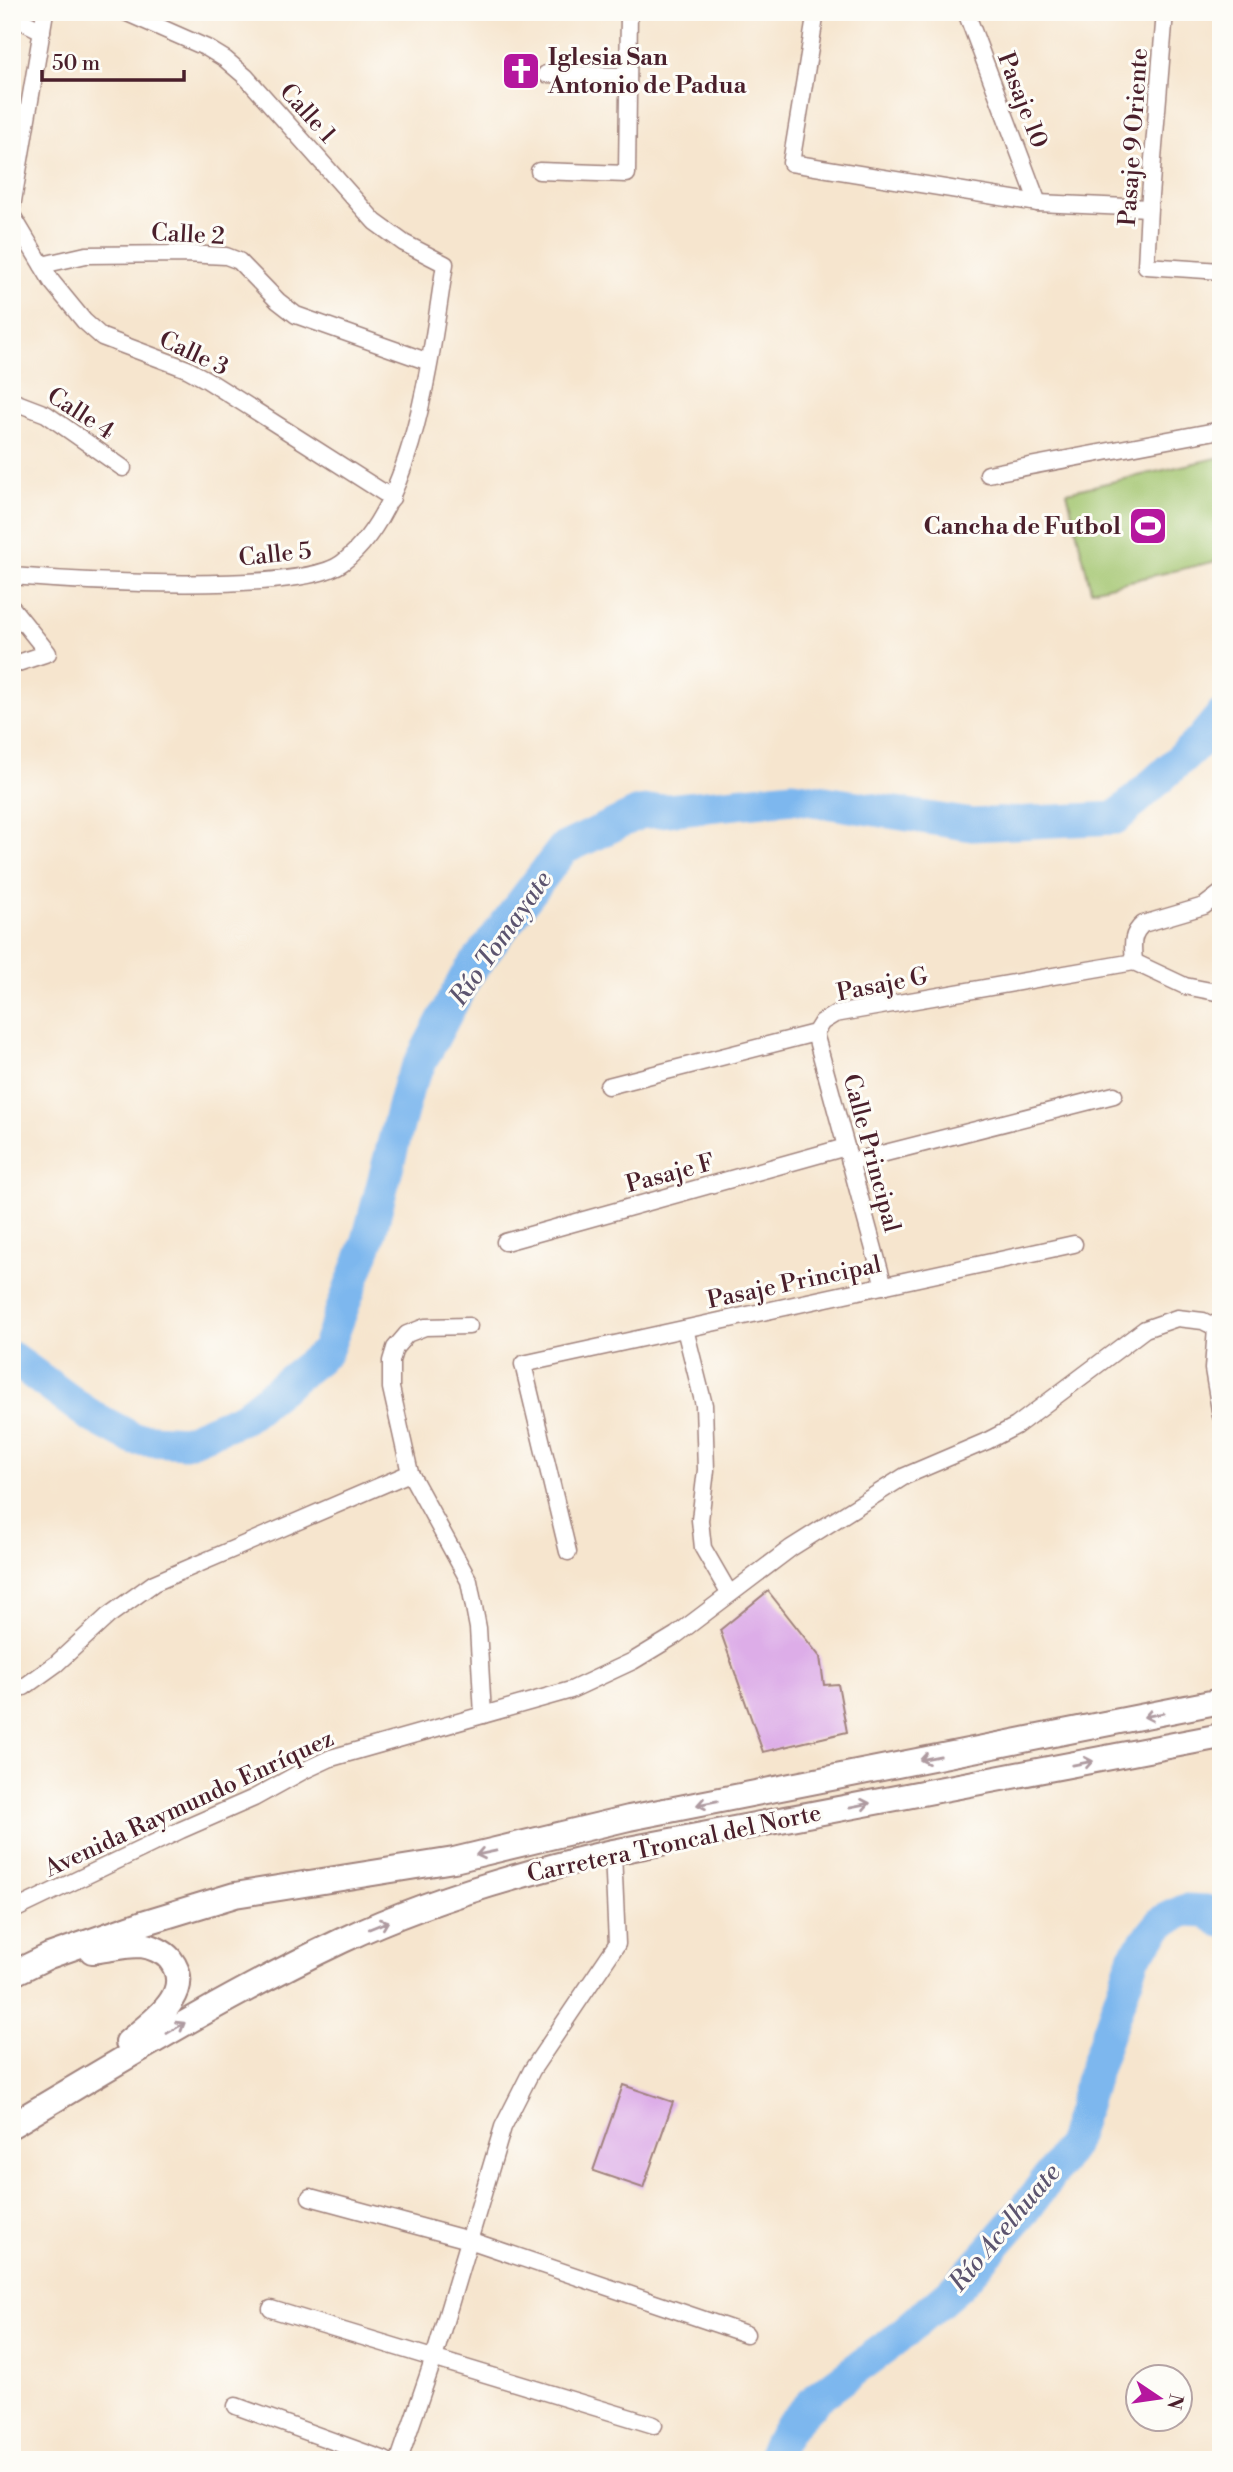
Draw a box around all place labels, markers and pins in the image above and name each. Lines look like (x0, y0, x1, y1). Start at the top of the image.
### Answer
place label: Iglesia San Antonio de Padua (547, 43, 748, 101)
church icon: Iglesia San Antonio de Padua (500, 50, 542, 92)
sports icon: Cancha de Futbol (1127, 505, 1169, 547)
place label: Cancha de Futbol (923, 512, 1121, 542)

